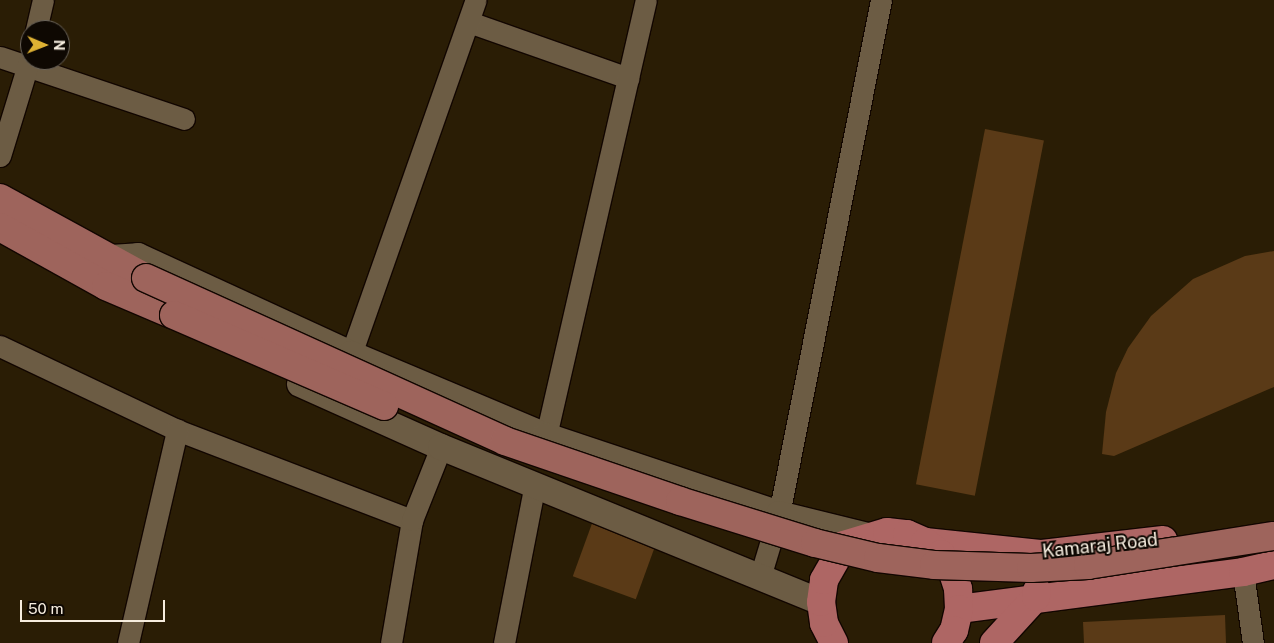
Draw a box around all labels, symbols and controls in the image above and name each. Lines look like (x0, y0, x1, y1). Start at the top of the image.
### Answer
north arrow (20, 20, 70, 70)
text: N (51, 40, 67, 51)
street label: Kamaraj Road (1041, 529, 1159, 563)
scale bar (22, 590, 168, 622)
text: 50 m (28, 600, 63, 617)

